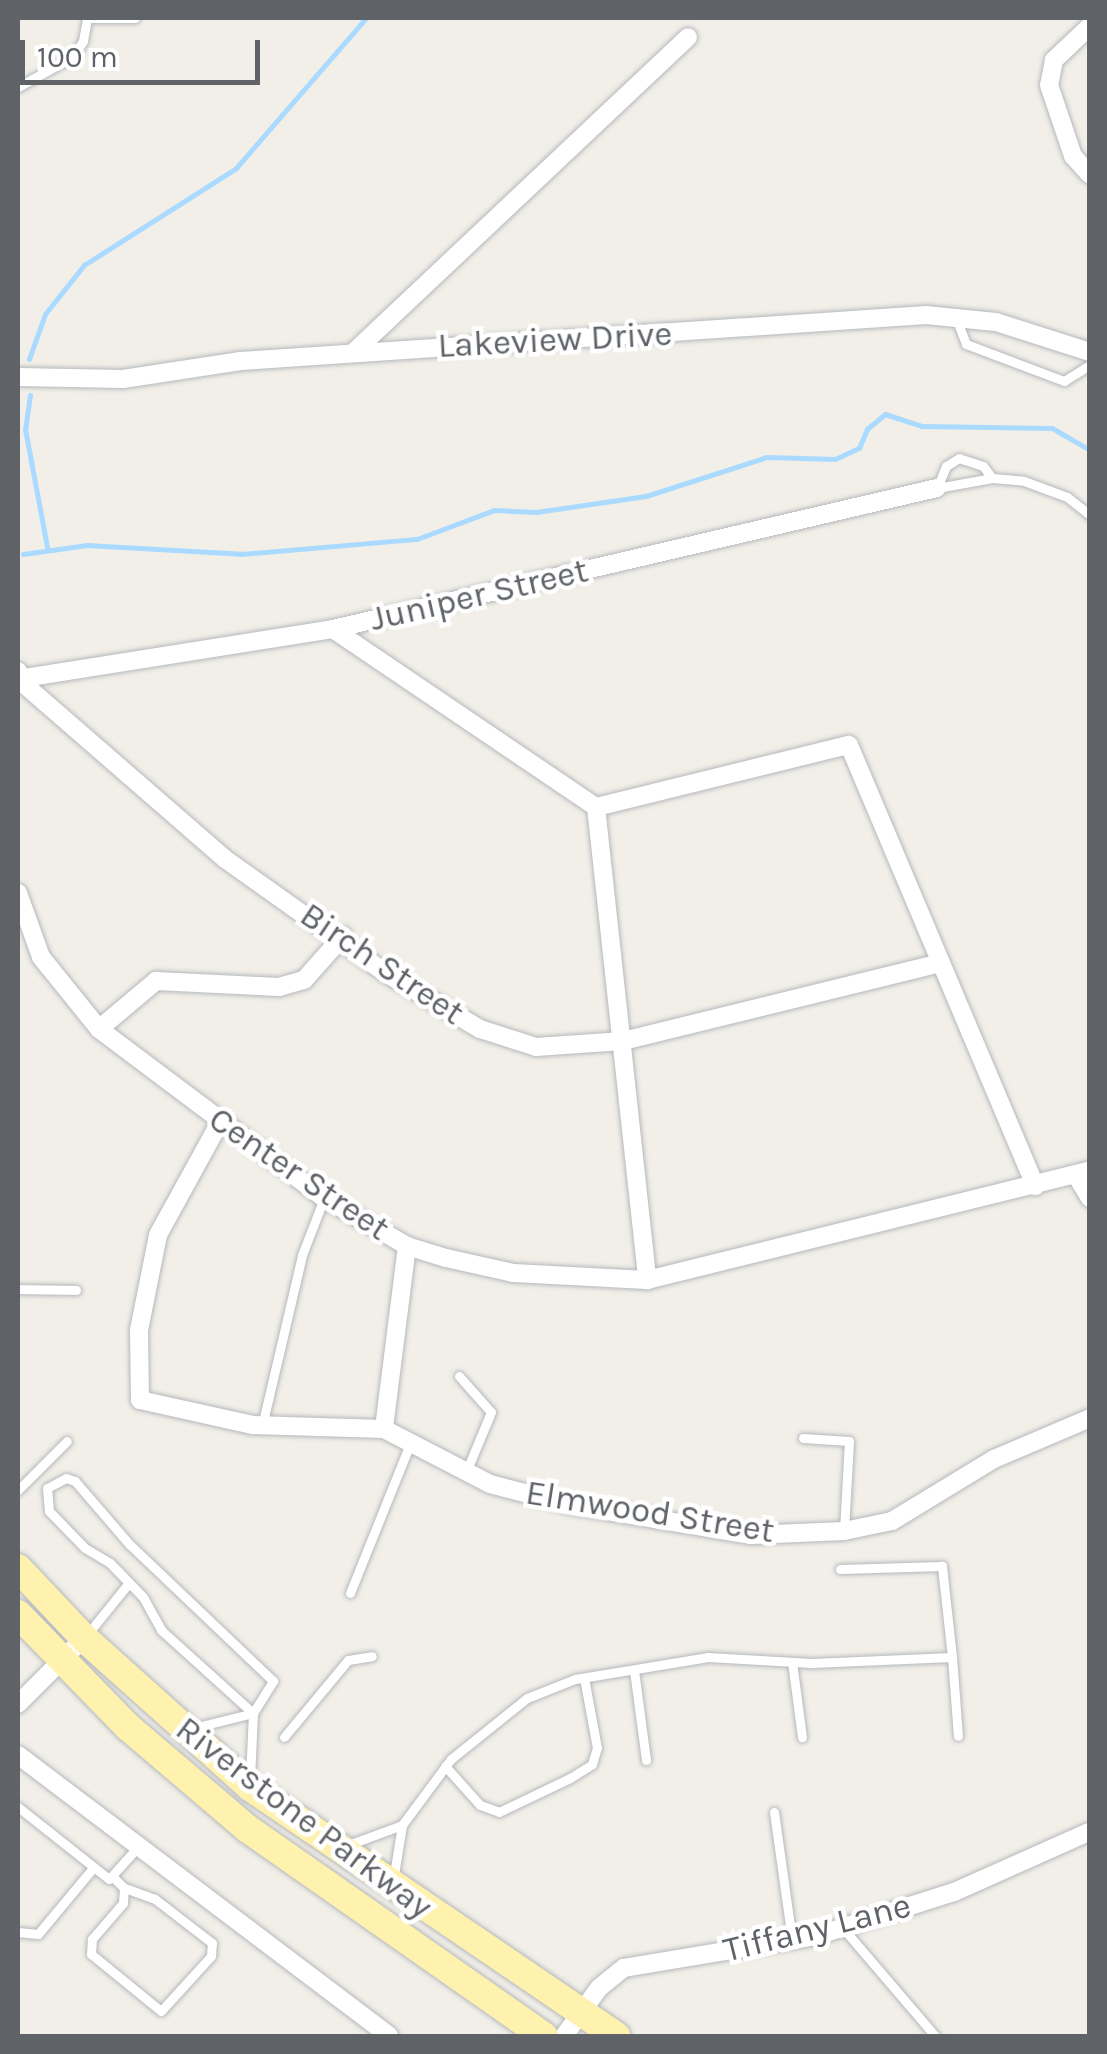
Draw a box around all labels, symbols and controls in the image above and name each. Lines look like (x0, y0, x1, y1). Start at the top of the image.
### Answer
scale bar (25, 20, 265, 82)
text: 100 m (37, 39, 118, 75)
street label: Lakeview Drive (437, 313, 673, 367)
street label: Juniper Street (366, 550, 592, 640)
street label: Birch Street (292, 894, 472, 1034)
street label: Center Street (201, 1098, 397, 1250)
street label: Elmwood Street (523, 1472, 777, 1552)
street label: Riverstone Parkway (168, 1708, 440, 1928)
street label: Tiffany Lane (719, 1884, 915, 1972)

